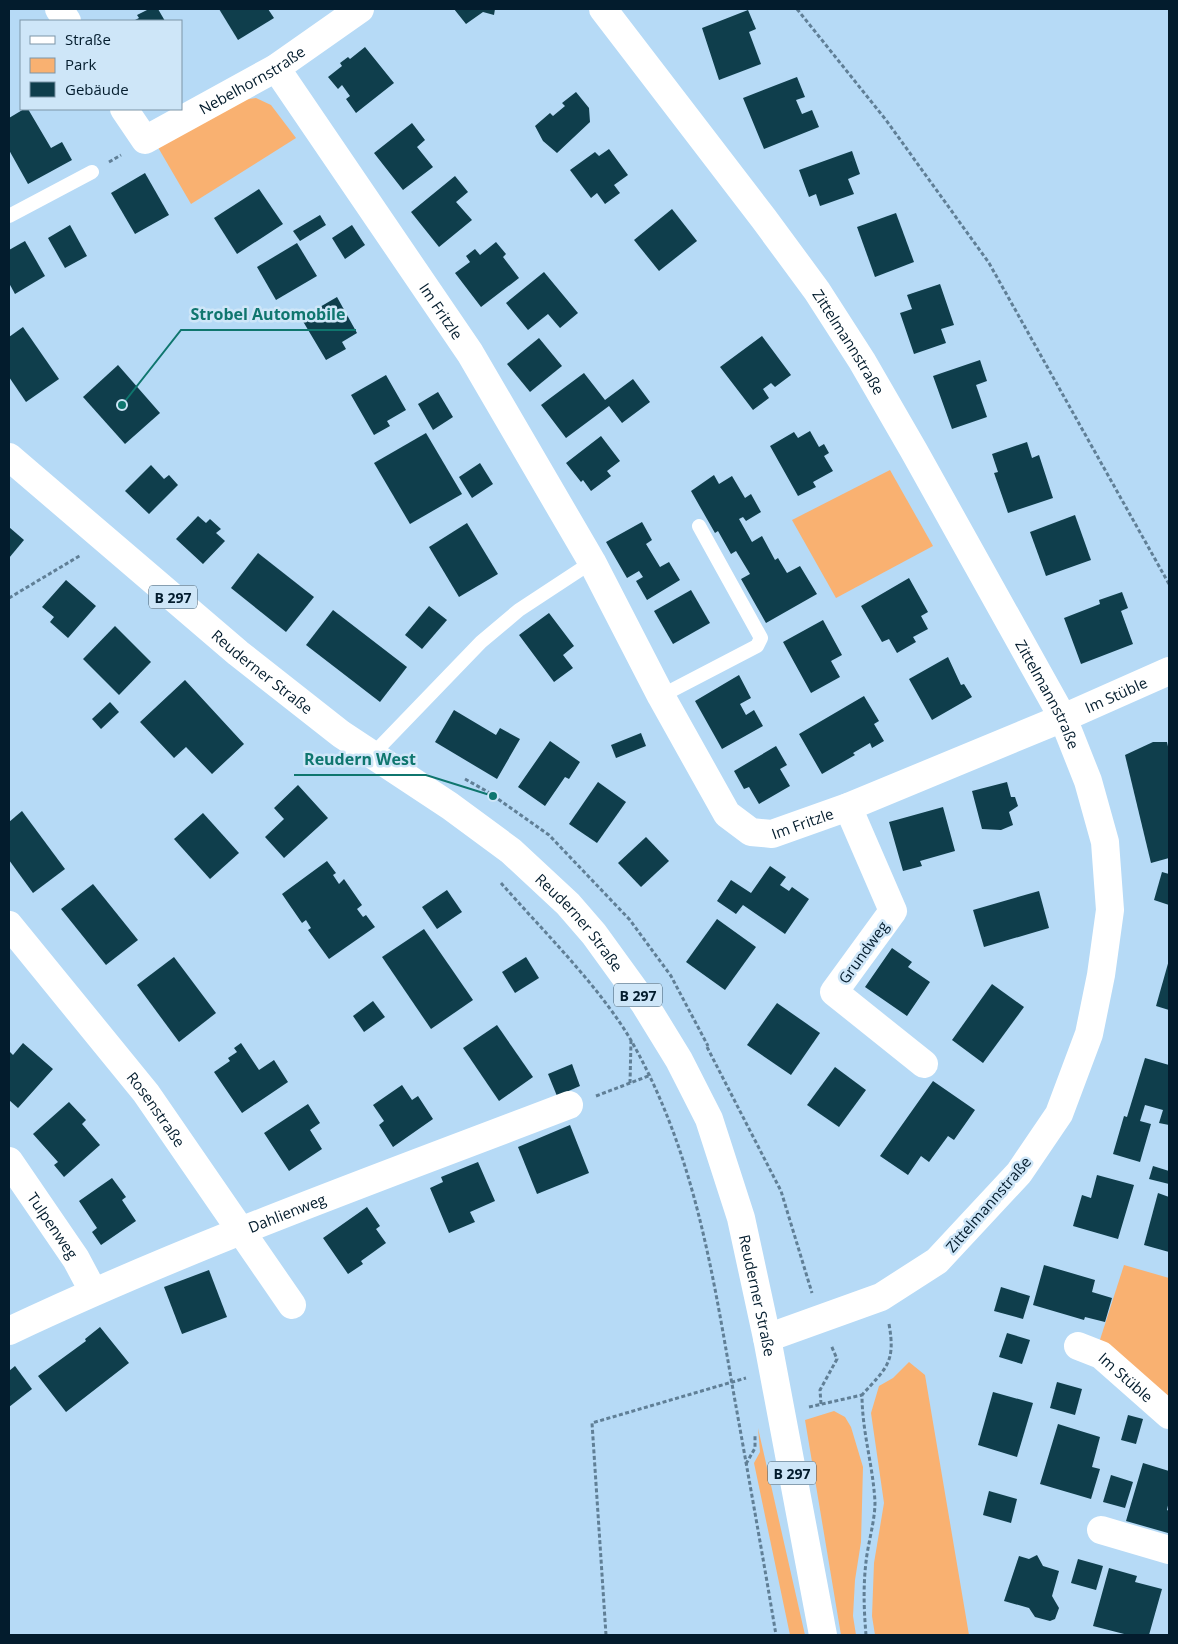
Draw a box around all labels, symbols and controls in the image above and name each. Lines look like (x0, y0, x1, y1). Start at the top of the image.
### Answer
legend (20, 20, 182, 110)
text: Straße (65, 29, 111, 49)
street label: Nebelhornstraße (195, 41, 309, 119)
text: Park (65, 54, 96, 74)
text: Gebäude (65, 79, 129, 99)
street label: Im Fritzle (415, 279, 468, 343)
street label: Zittelmannstraße (808, 285, 889, 398)
callout: Strobel Automobile (181, 299, 356, 330)
text: Strobel Automobile (191, 303, 345, 325)
road number: B 297 (149, 586, 197, 608)
street label: Reuderner Straße (208, 625, 317, 718)
street label: Zittelmannstraße (1011, 636, 1084, 752)
street label: Im Stüble (1082, 672, 1150, 717)
callout: Reudern West (294, 744, 426, 775)
text: Reudern West (304, 748, 416, 770)
street label: Im Fritzle (769, 803, 836, 843)
street label: Reuderner Straße (531, 869, 628, 975)
street label: Grundweg (834, 917, 892, 987)
road number: B 297 (614, 984, 662, 1006)
street label: Rosenstraße (123, 1068, 190, 1151)
street label: Zittelmannstraße (941, 1152, 1035, 1256)
street label: Tulpenweg (23, 1188, 83, 1263)
street label: Dahlienweg (245, 1189, 329, 1237)
street label: Reuderner Straße (735, 1233, 780, 1358)
street label: Im Stüble (1095, 1348, 1157, 1406)
road number: B 297 (768, 1462, 816, 1485)

